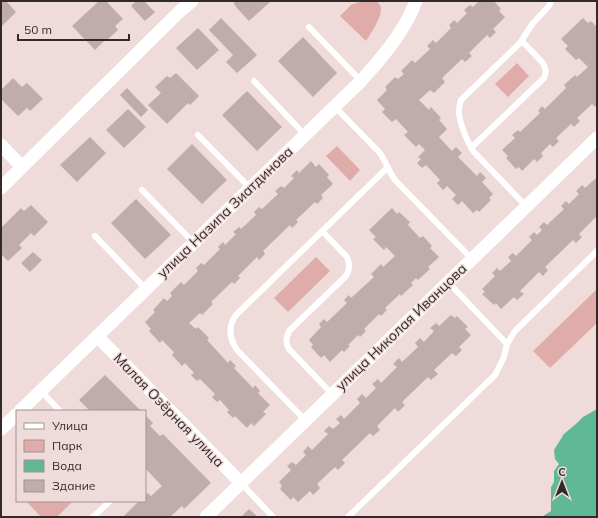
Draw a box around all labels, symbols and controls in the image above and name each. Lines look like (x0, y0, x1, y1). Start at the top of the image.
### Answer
scale bar (18, 16, 129, 42)
text: 50 m (24, 22, 52, 37)
street label: улица Назипа Зиатдинова (153, 142, 297, 282)
street label: улица Николая Иванцова (332, 260, 470, 394)
street label: Малая Озёрная улица (110, 349, 228, 471)
legend (16, 410, 146, 502)
text: Улица (51, 418, 88, 433)
text: Парк (52, 438, 83, 453)
text: Вода (52, 458, 82, 473)
north arrow (542, 462, 582, 502)
text: С (558, 465, 566, 479)
text: Здание (52, 478, 96, 493)

